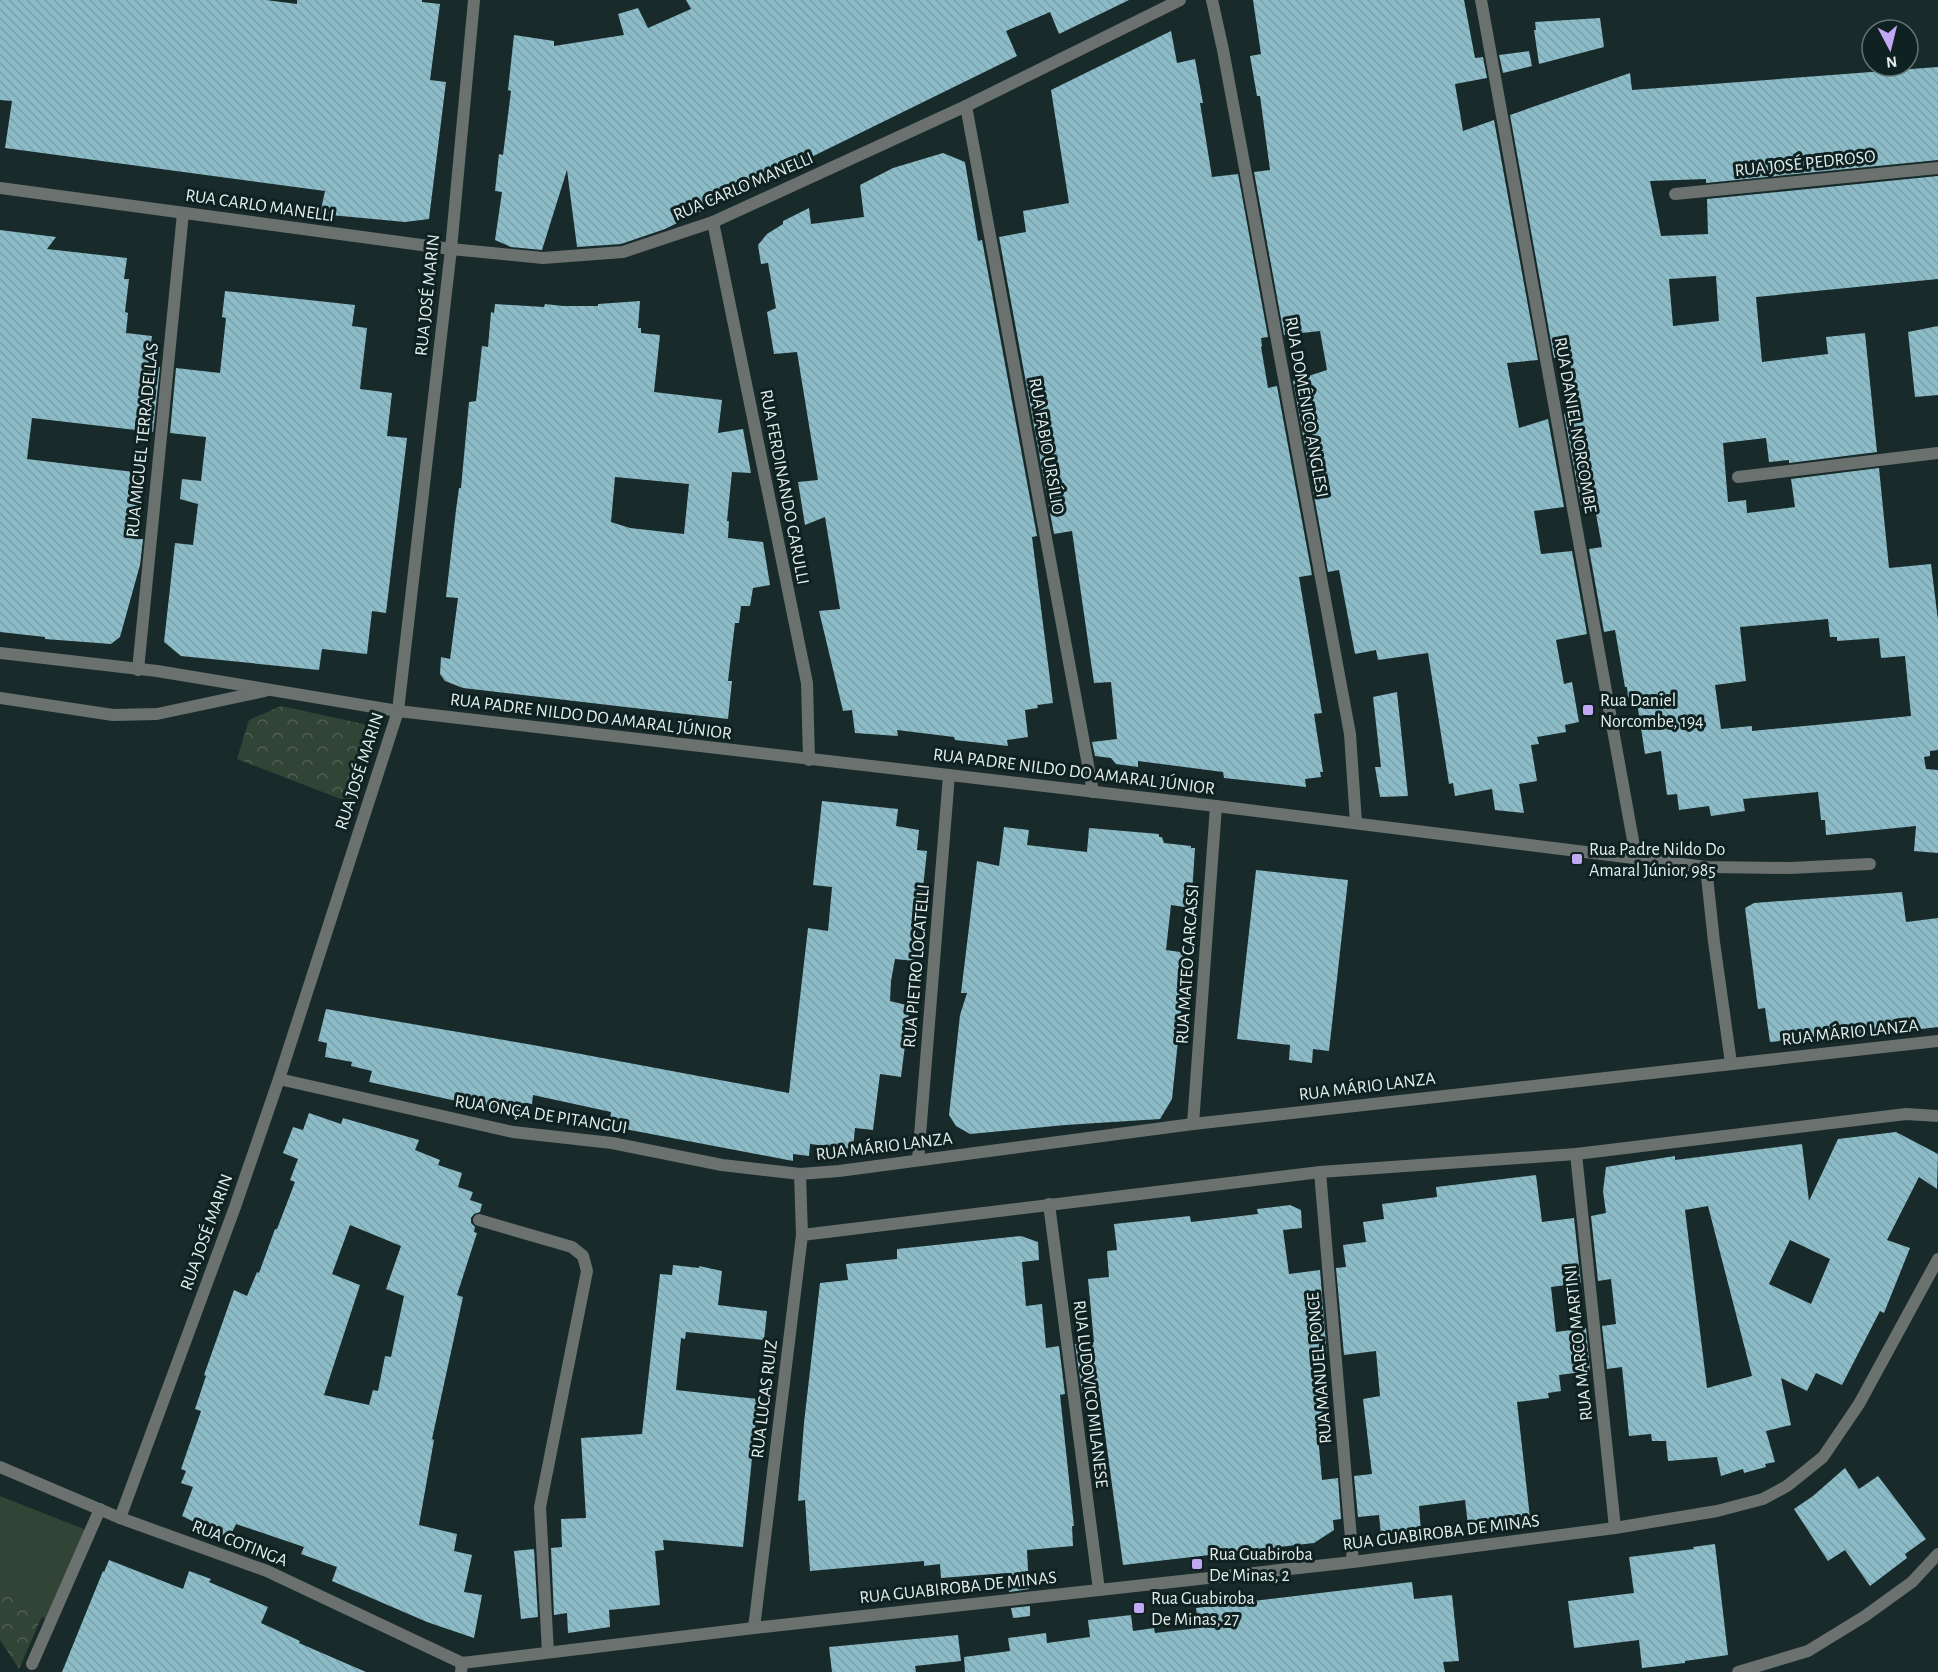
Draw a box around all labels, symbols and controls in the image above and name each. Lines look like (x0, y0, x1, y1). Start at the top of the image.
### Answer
north arrow (1860, 18, 1920, 78)
text: N (1885, 53, 1898, 71)
street label: RUA JOSÉ PEDROSO (1733, 145, 1876, 180)
street label: RUA CARLO MANELLI (671, 149, 816, 225)
street label: RUA CARLO MANELLI (184, 187, 336, 225)
street label: RUA JOSÉ MARIN (410, 233, 443, 357)
street label: RUA DOMÊNICO ANGLESI (1281, 315, 1334, 499)
street label: RUA DANIEL NORCOMBE (1551, 336, 1599, 515)
street label: RUA MIGUEL TERRADELLAS (124, 342, 162, 538)
street label: RUA FABIO URSÍLIO (1025, 376, 1070, 516)
street label: RUA FERDINANDO CARULLI (756, 388, 812, 586)
street label: RUA PADRE NILDO DO AMARAL JÚNIOR (449, 688, 733, 743)
place label: Rua Daniel Norcombe, 194 (1600, 692, 1704, 731)
marker: Rua Daniel Norcombe, 194 (1581, 703, 1595, 717)
street label: RUA JOSÉ MARIN (330, 709, 387, 832)
street label: RUA PADRE NILDO DO AMARAL JÚNIOR (932, 743, 1216, 798)
place label: Rua Padre Nildo Do Amaral Júnior, 985 (1589, 841, 1726, 880)
marker: Rua Padre Nildo Do Amaral Júnior, 985 (1570, 852, 1584, 866)
street label: RUA MATEO CARCASSI (1173, 883, 1203, 1045)
street label: RUA PIETRO LOCATELLI (901, 884, 933, 1049)
street label: RUA MÁRIO LANZA (1780, 1014, 1920, 1049)
street label: RUA MÁRIO LANZA (1297, 1067, 1437, 1104)
street label: RUA ONÇA DE PITANGUI (453, 1092, 628, 1138)
street label: RUA MÁRIO LANZA (814, 1127, 954, 1164)
street label: RUA JOSÉ MARIN (175, 1171, 236, 1293)
street label: RUA MARCO MARTINI (1562, 1264, 1596, 1422)
street label: RUA MANUEL PONCE (1304, 1291, 1336, 1444)
street label: RUA LUDOVICO MILANESE (1070, 1299, 1110, 1489)
street label: RUA LUCAS RUIZ (749, 1339, 781, 1459)
street label: RUA GUABIROBA DE MINAS (1342, 1512, 1541, 1554)
street label: RUA COTINGA (189, 1517, 291, 1571)
place label: Rua Guabiroba De Minas, 2 (1209, 1546, 1313, 1585)
marker: Rua Guabiroba De Minas, 2 (1190, 1557, 1204, 1571)
street label: RUA GUABIROBA DE MINAS (859, 1569, 1058, 1607)
place label: Rua Guabiroba De Minas, 27 (1151, 1590, 1255, 1629)
marker: Rua Guabiroba De Minas, 27 (1132, 1601, 1146, 1615)

